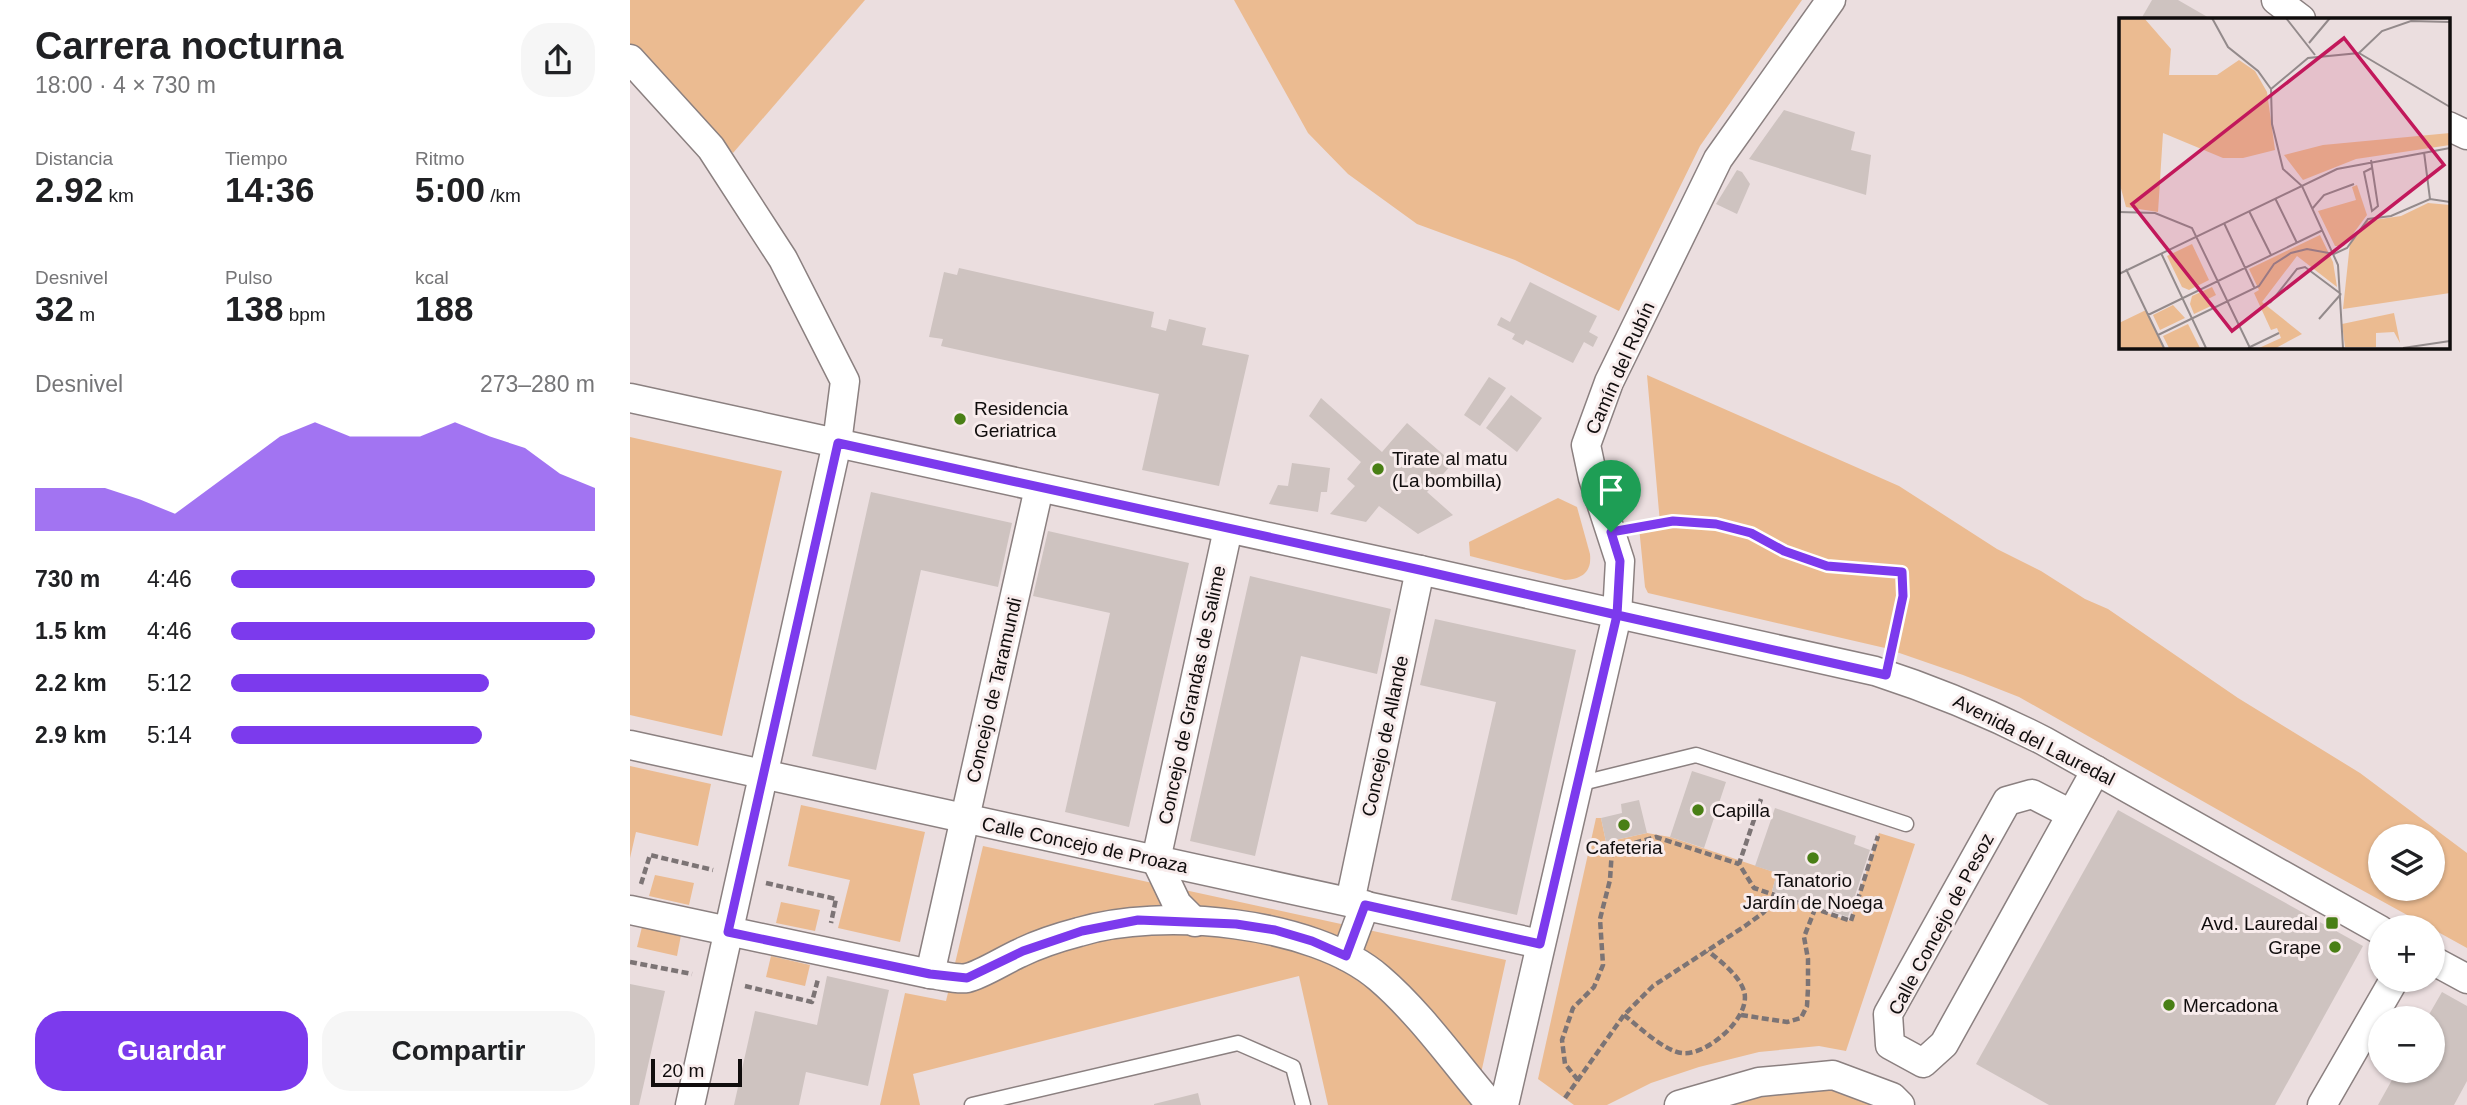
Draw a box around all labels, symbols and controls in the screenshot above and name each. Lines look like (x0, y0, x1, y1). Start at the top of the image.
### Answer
inset map (2119, 18, 2450, 348)
button: share (521, 23, 595, 97)
text: Carrera nocturna (35, 25, 343, 67)
text: 18:00 · 4 × 730 m (35, 72, 216, 98)
text: Distancia (35, 148, 113, 169)
text: Tiempo (225, 148, 288, 169)
text: Ritmo (415, 148, 465, 169)
text: 2.92 (35, 170, 103, 209)
text: 14:36 (225, 170, 315, 209)
text: 5:00 (415, 170, 485, 209)
text: km (103, 185, 134, 206)
text: /km (485, 185, 521, 206)
text: Desnivel (35, 267, 108, 288)
text: Pulso (225, 267, 273, 288)
text: kcal (415, 267, 449, 288)
text: 32 (35, 289, 74, 328)
text: 138 (225, 289, 283, 328)
text: 188 (415, 289, 473, 328)
street label: Camín del Rubín (1581, 299, 1659, 437)
text: m (74, 304, 95, 325)
text: bpm (283, 304, 326, 325)
text: Desnivel (35, 371, 123, 397)
text: 273–280 m (480, 371, 595, 397)
place label: Residencia Geriatrica (974, 398, 1068, 441)
marker: Residencia Geriatrica (952, 411, 968, 427)
place label: Tirate al matu (La bombilla) (1392, 448, 1507, 491)
pin (1581, 460, 1641, 532)
marker: Tirate al matu (La bombilla) (1370, 461, 1386, 477)
icon: arrive (1592, 471, 1630, 509)
street label: Concejo de Grandas de Salime (1154, 564, 1230, 826)
text: 730 m (35, 566, 100, 592)
text: 4:46 (147, 566, 192, 592)
street label: Concejo de Taramundi (962, 595, 1026, 785)
text: 1.5 km (35, 618, 107, 644)
text: 4:46 (147, 618, 192, 644)
street label: Concejo de Allande (1358, 654, 1412, 818)
text: 2.2 km (35, 670, 107, 696)
text: 5:12 (147, 670, 192, 696)
street label: Avenida del Lauredal (1950, 690, 2118, 790)
text: 2.9 km (35, 722, 107, 748)
text: 5:14 (147, 722, 192, 748)
place label: Capilla (1712, 800, 1771, 821)
marker: Capilla (1690, 802, 1706, 818)
street label: Calle Concejo de Proaza (980, 813, 1190, 877)
marker: Cafeteria (1616, 817, 1632, 833)
map controls (2368, 824, 2445, 1083)
button: layers (2368, 824, 2445, 901)
street label: Calle Concejo de Pesoz (1884, 830, 1998, 1018)
place label: Cafeteria (1585, 837, 1663, 858)
marker: Tanatorio Jardín de Noega (1805, 850, 1821, 866)
place label: Tanatorio Jardín de Noega (1743, 870, 1884, 913)
place label: Avd. Lauredal (2201, 913, 2318, 934)
marker: Avd. Lauredal (2324, 915, 2340, 931)
button: + (2368, 915, 2445, 992)
place label: Grape (2268, 937, 2321, 958)
marker: Grape (2327, 939, 2343, 955)
place label: Mercadona (2183, 995, 2278, 1016)
marker: Mercadona (2161, 997, 2177, 1013)
button: − (2368, 1006, 2445, 1083)
button: Guardar (35, 1011, 308, 1091)
button: Compartir (322, 1011, 595, 1091)
scale bar (651, 1056, 742, 1088)
text: 20 m (662, 1060, 704, 1081)

